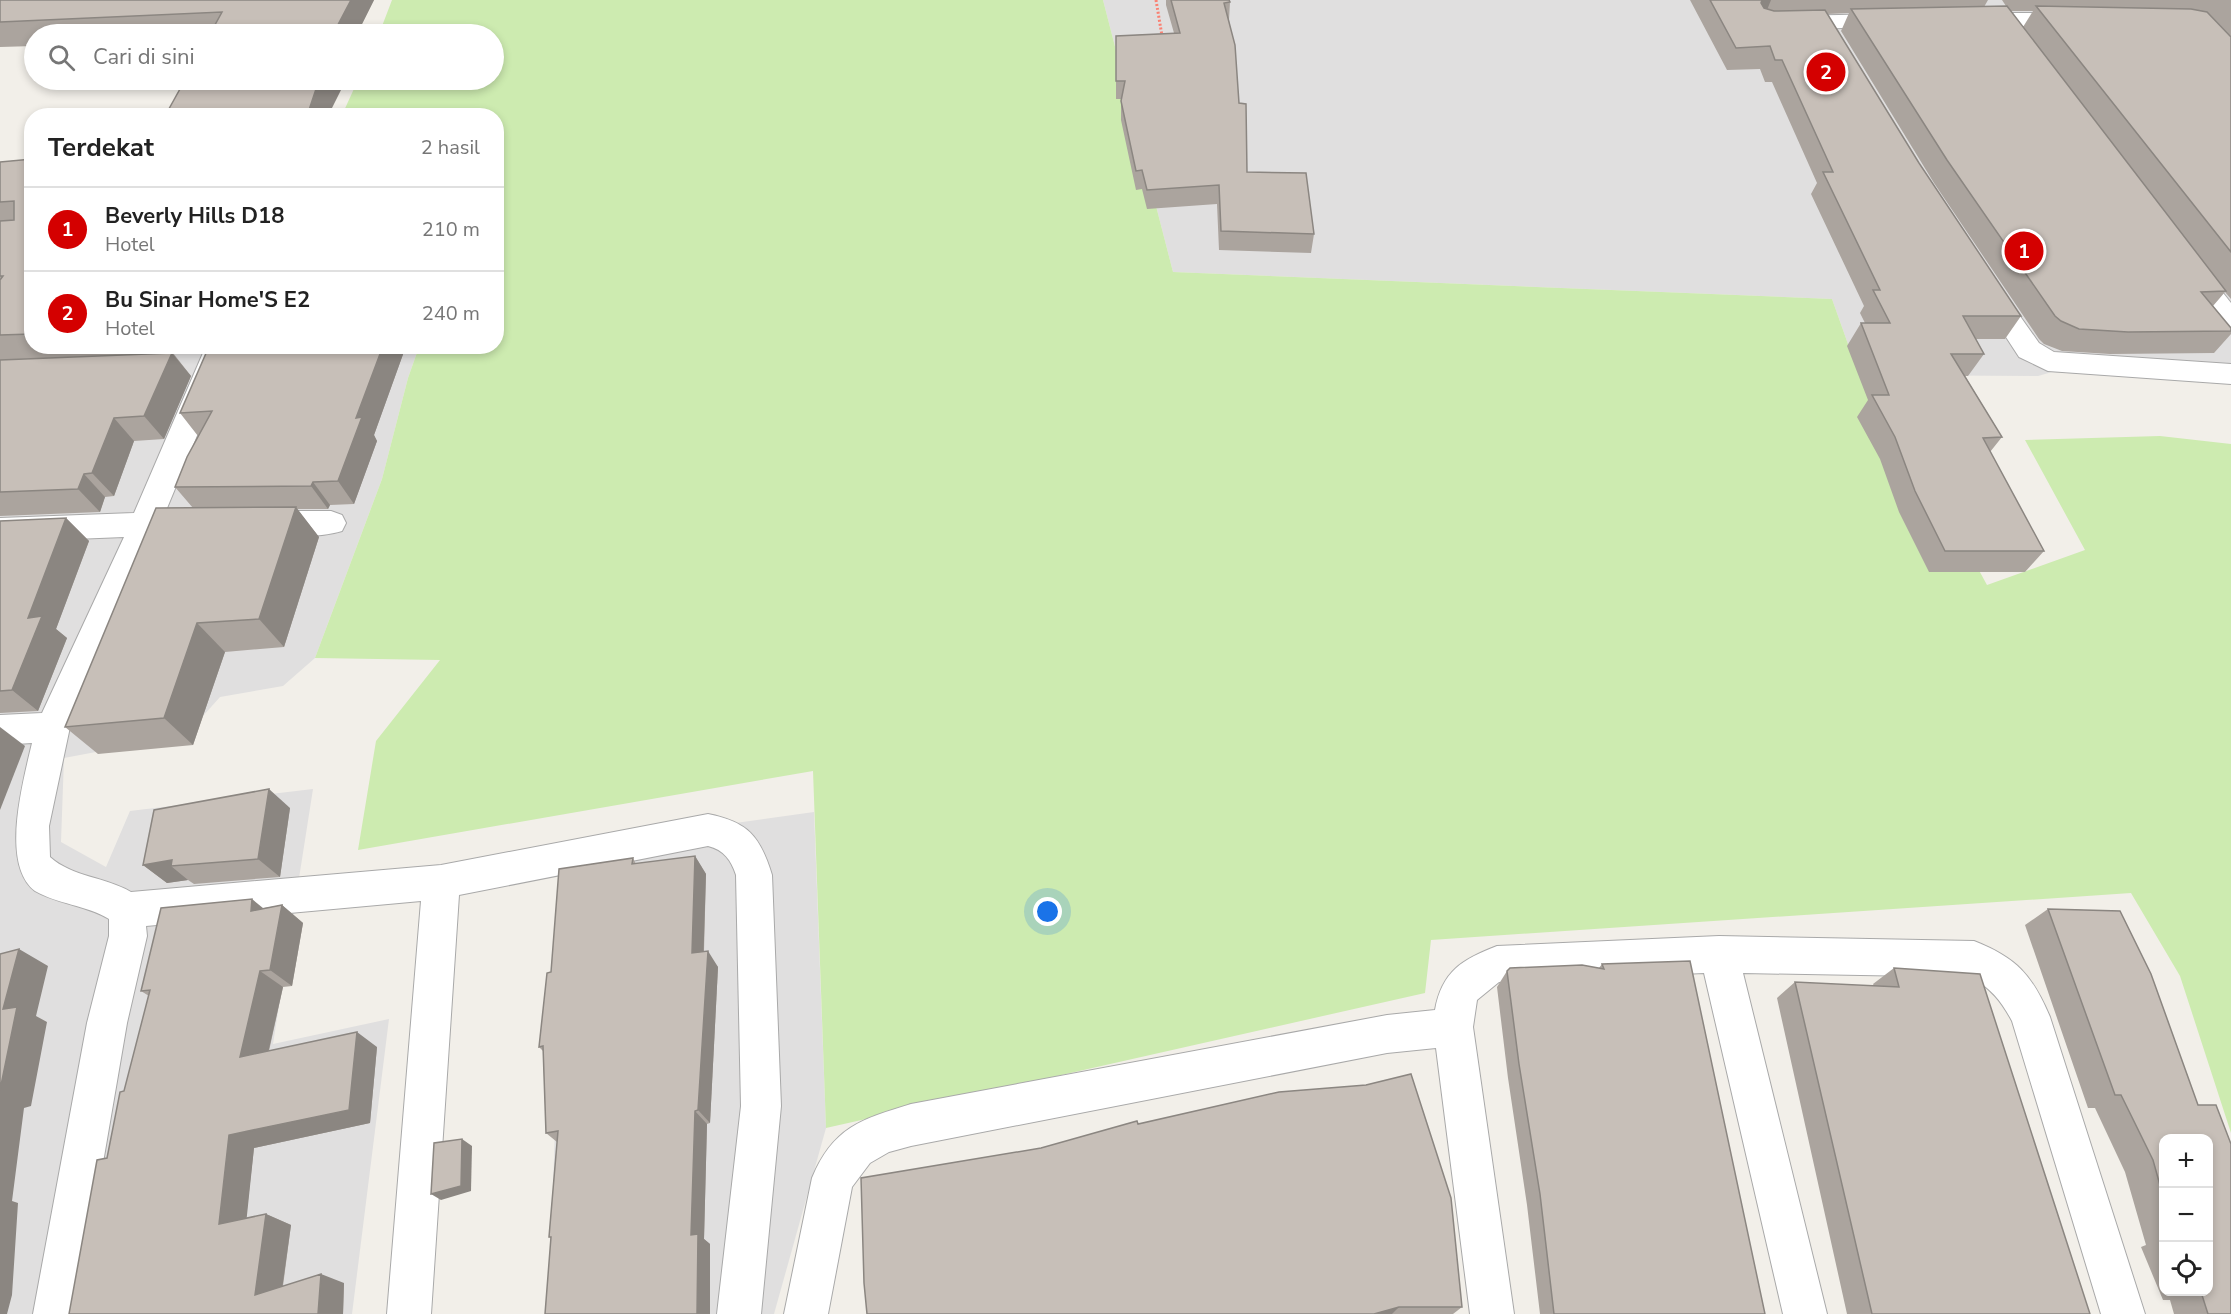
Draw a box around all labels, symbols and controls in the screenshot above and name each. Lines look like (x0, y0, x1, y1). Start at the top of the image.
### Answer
search box (24, 24, 504, 90)
icon: search (45, 41, 78, 74)
text: Cari di sini (93, 42, 195, 72)
pin: 2 (1806, 50, 1846, 94)
text: Terdekat (48, 130, 154, 165)
text: 2 hasil (421, 134, 480, 161)
text: Beverly Hills D18 (105, 201, 284, 231)
text: 1 (62, 216, 74, 243)
text: 210 m (422, 216, 480, 243)
pin: 1 (2004, 228, 2044, 274)
text: Hotel (105, 231, 155, 258)
text: Bu Sinar Home'S E2 (105, 285, 310, 315)
text: 2 (62, 300, 74, 327)
text: 240 m (422, 300, 480, 327)
text: Hotel (105, 315, 155, 342)
your location (1033, 897, 1062, 926)
map controls (2159, 1134, 2213, 1296)
button: + (2159, 1134, 2213, 1188)
button: − (2159, 1188, 2213, 1242)
button: locate (2159, 1242, 2213, 1296)

